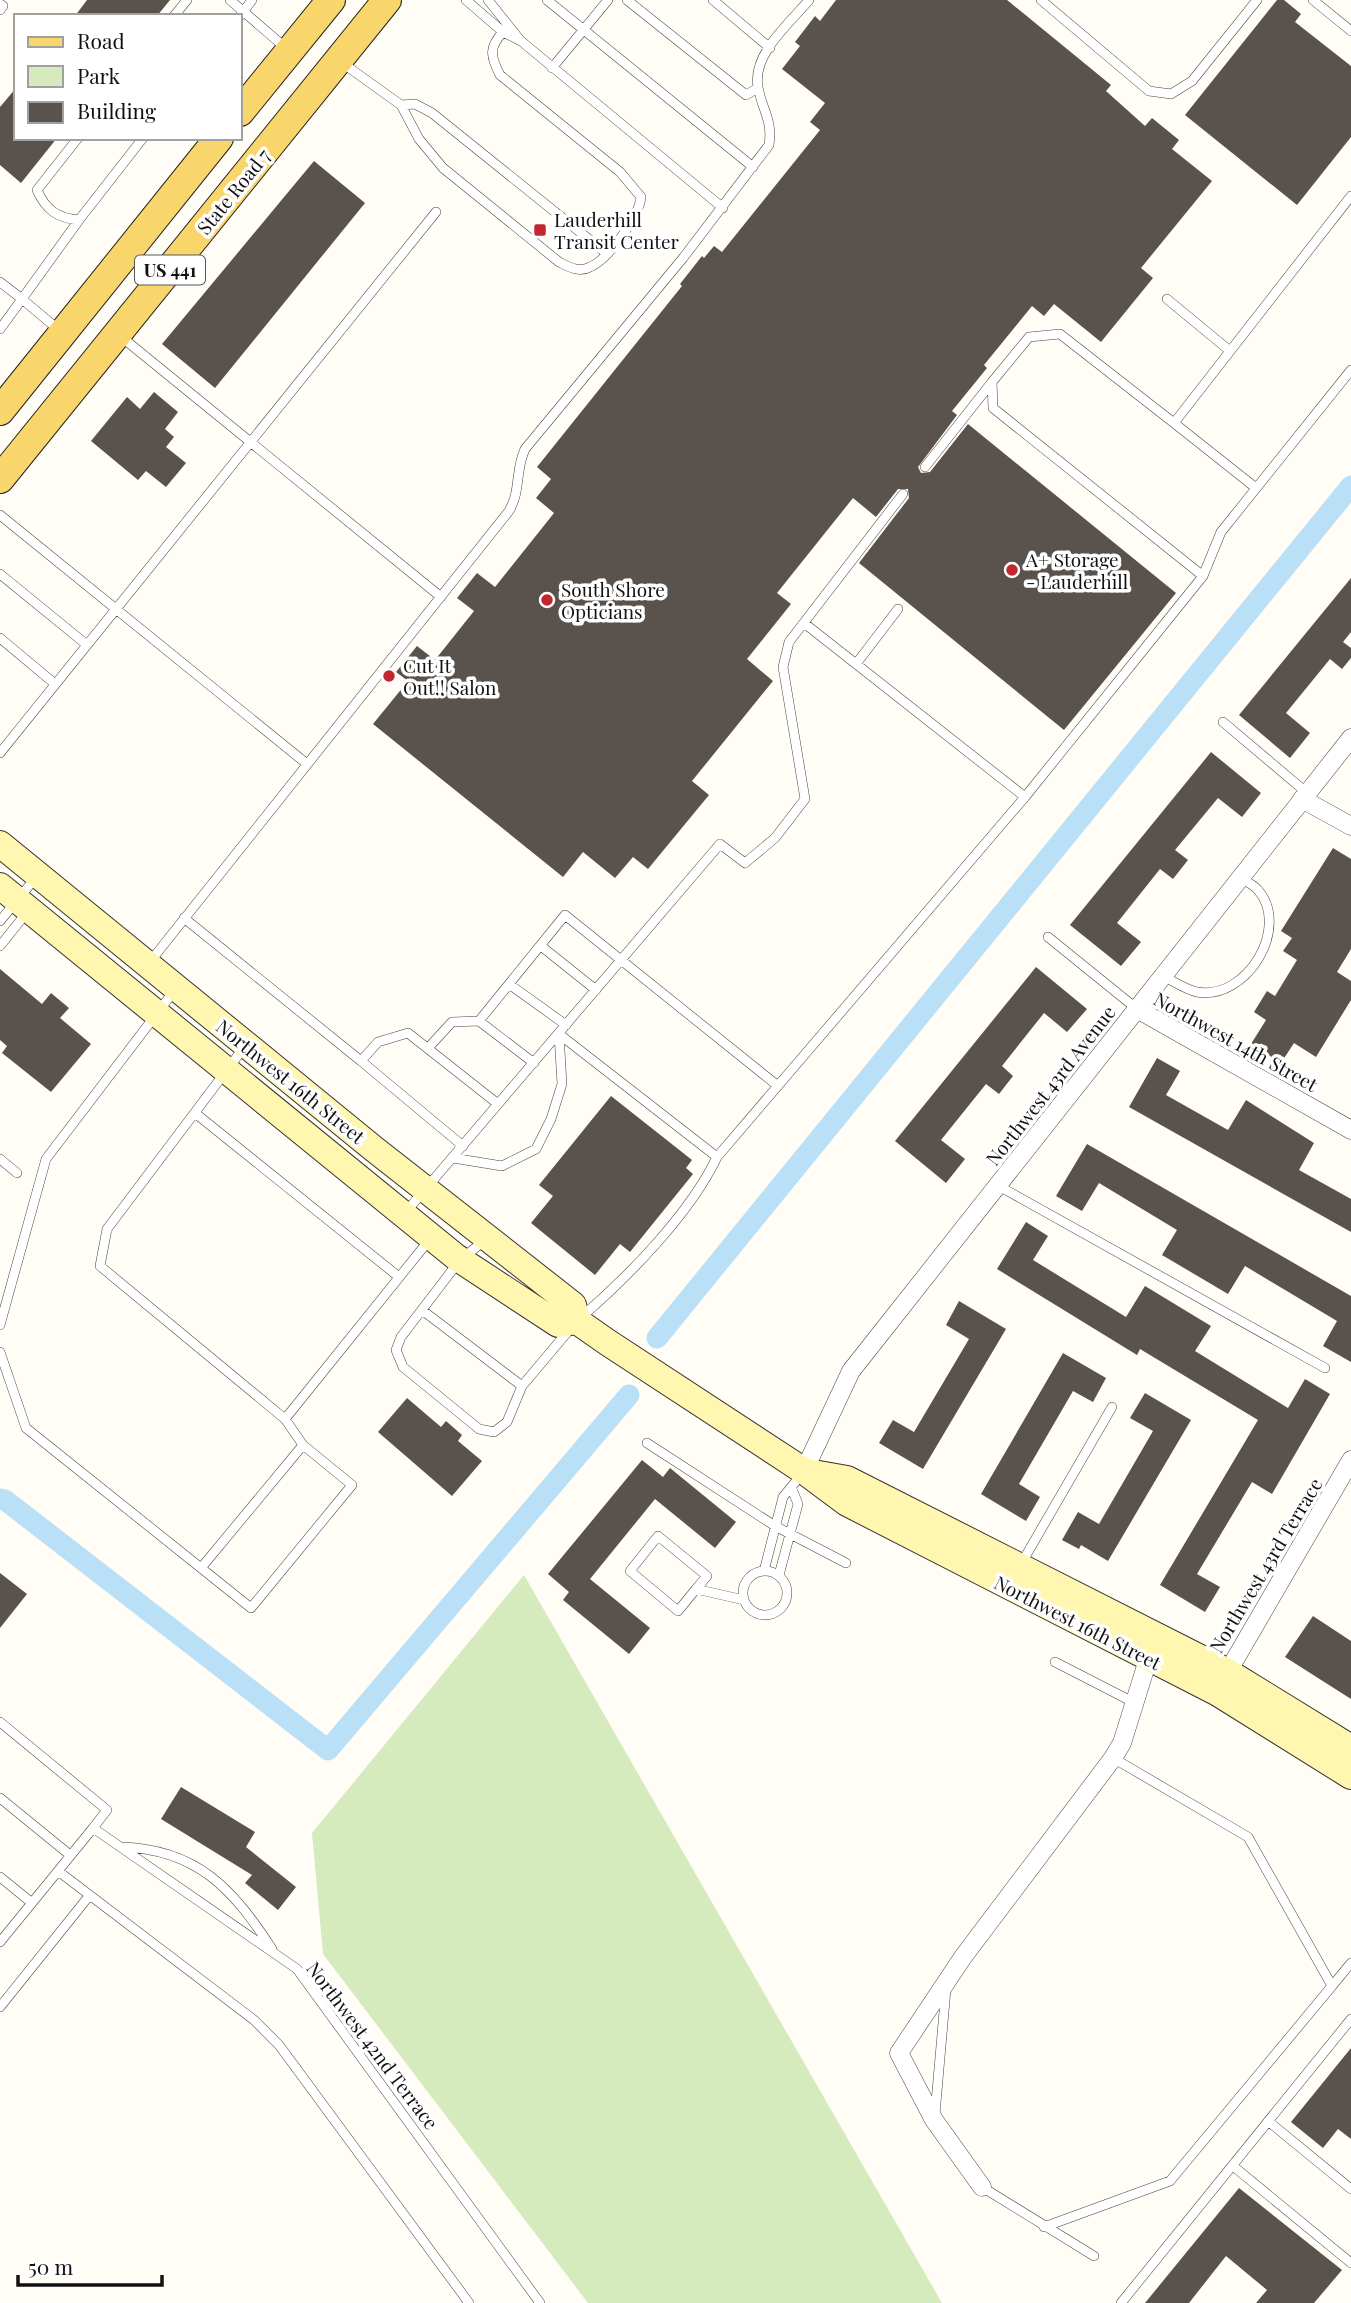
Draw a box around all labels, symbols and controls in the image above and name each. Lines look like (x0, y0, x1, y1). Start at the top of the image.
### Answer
legend (14, 14, 242, 140)
text: Road (77, 26, 125, 54)
text: Park (77, 61, 121, 89)
text: Building (77, 96, 156, 124)
street label: State Road 7 (190, 143, 276, 239)
place label: Lauderhill Transit Center (554, 206, 680, 254)
marker: Lauderhill Transit Center (532, 222, 548, 238)
road number: US 441 (135, 256, 205, 284)
place label: A+ Storage - Lauderhill (1025, 546, 1129, 594)
marker: A+ Storage - Lauderhill (1004, 562, 1020, 578)
place label: South Shore Opticians (561, 576, 665, 624)
marker: South Shore Opticians (539, 592, 555, 608)
place label: Cut It Out!! Salon (403, 652, 497, 700)
marker: Cut It Out!! Salon (381, 668, 397, 684)
street label: Northwest 14th Street (1149, 985, 1323, 1097)
street label: Northwest 43rd Avenue (979, 1000, 1121, 1170)
street label: Northwest 16th Street (211, 1013, 371, 1149)
street label: Northwest 43rd Terrace (1202, 1473, 1328, 1657)
street label: Northwest 16th Street (990, 1569, 1166, 1675)
street label: Northwest 42nd Terrace (301, 1956, 445, 2134)
scale bar (18, 2244, 161, 2288)
text: 50 m (28, 2252, 74, 2280)

